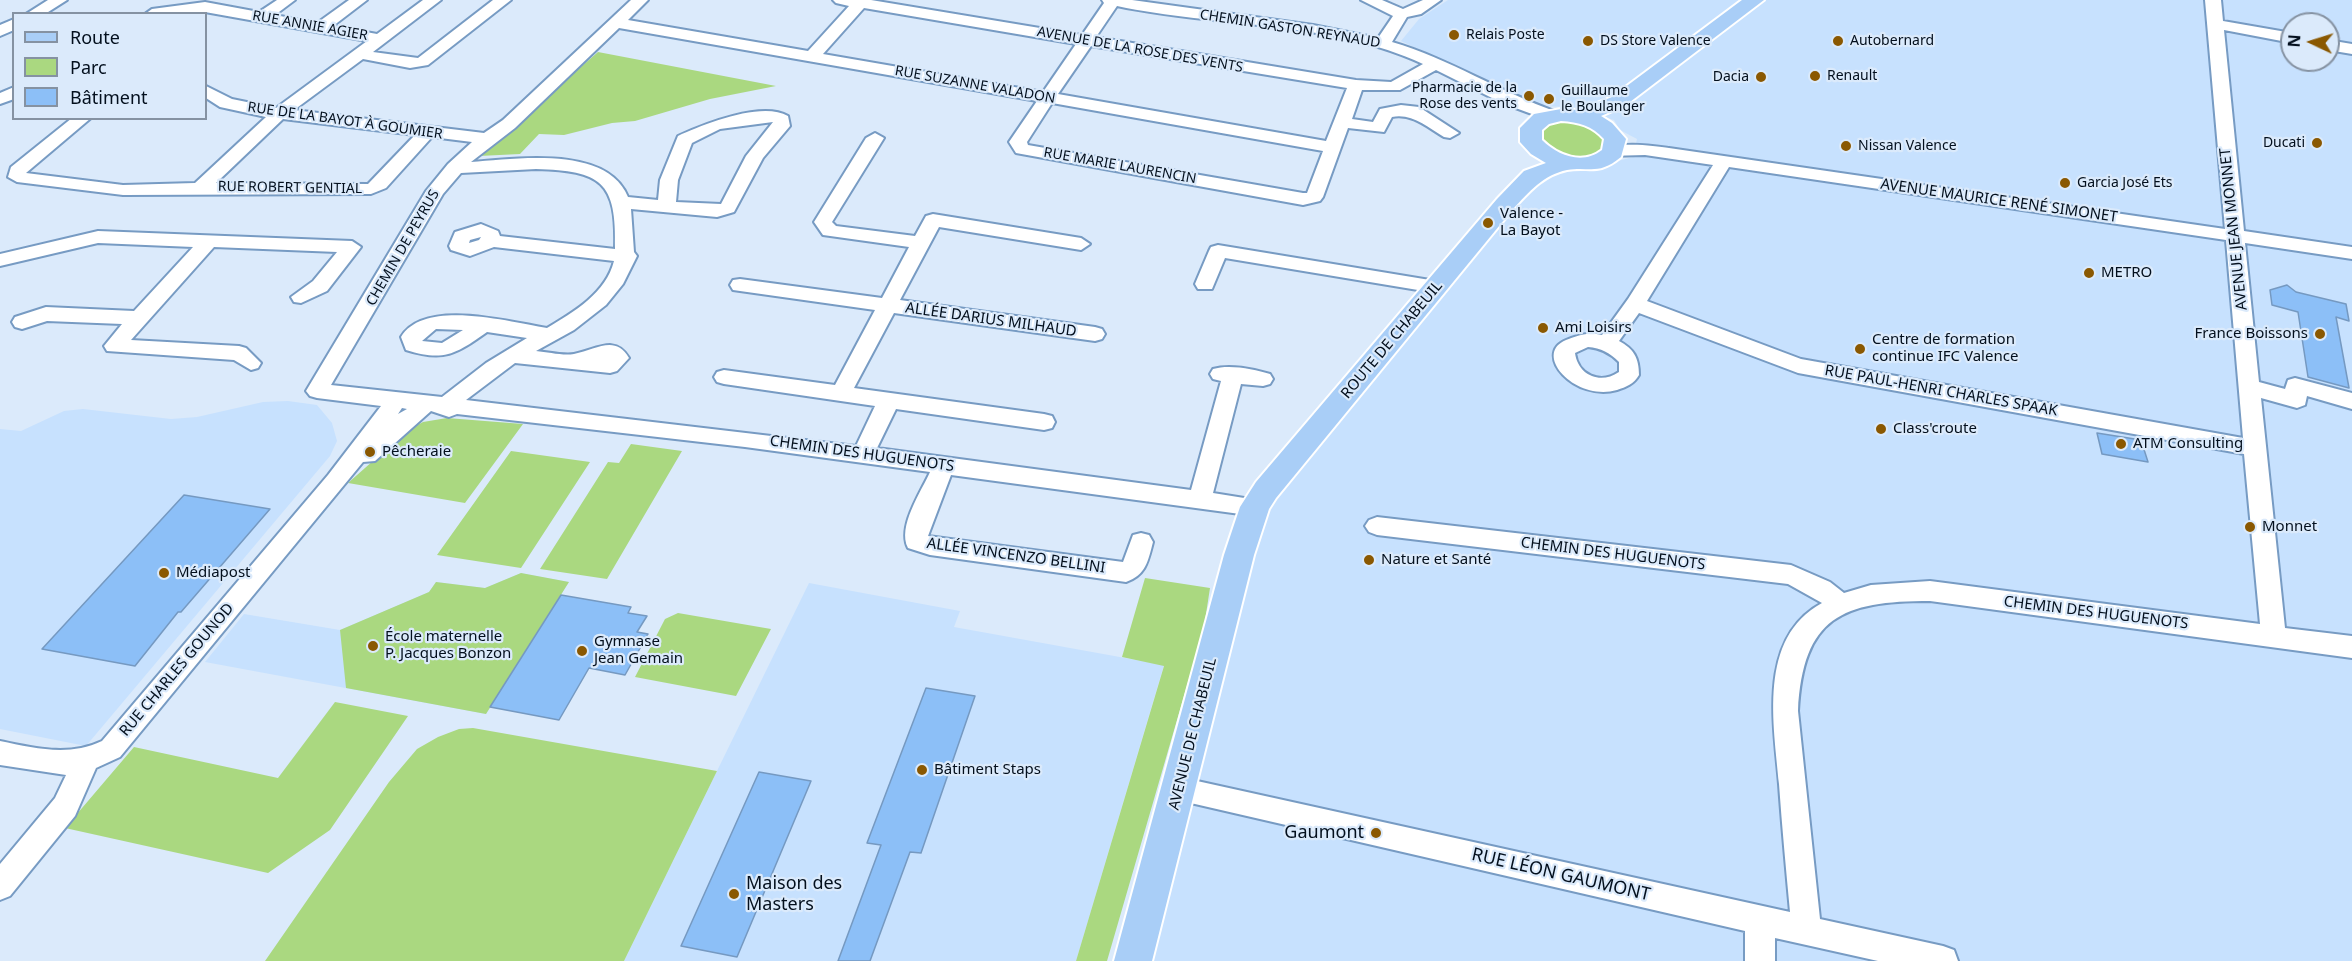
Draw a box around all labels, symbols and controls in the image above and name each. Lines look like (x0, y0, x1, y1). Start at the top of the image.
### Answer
street label: CHEMIN GASTON REYNAUD (1198, 6, 1382, 52)
street label: RUE ANNIE AGIER (251, 8, 369, 44)
legend (12, 12, 207, 120)
north arrow (2280, 12, 2340, 72)
street label: AVENUE DE LA ROSE DES VENTS (1036, 24, 1244, 76)
text: Route (70, 25, 120, 49)
place label: Relais Poste (1466, 27, 1545, 43)
marker: Relais Poste (1447, 28, 1461, 42)
place label: DS Store Valence (1600, 33, 1711, 49)
place label: Autobernard (1850, 33, 1934, 49)
marker: DS Store Valence (1581, 34, 1595, 48)
marker: Autobernard (1831, 34, 1845, 48)
text: N (2283, 34, 2305, 48)
text: Parc (70, 55, 107, 79)
street label: RUE SUZANNE VALADON (893, 63, 1057, 107)
place label: Renault (1827, 68, 1877, 84)
place label: Dacia (1713, 69, 1749, 85)
marker: Renault (1808, 69, 1822, 83)
marker: Dacia (1754, 70, 1768, 84)
place label: Pharmacie de la Rose des vents (1412, 80, 1517, 112)
place label: Guillaume le Boulanger (1561, 83, 1645, 116)
text: Bâtiment (70, 85, 148, 109)
marker: Pharmacie de la Rose des vents (1522, 89, 1536, 103)
marker: Guillaume le Boulanger (1542, 92, 1556, 106)
street label: RUE DE LA BAYOT À GOUMIER (246, 99, 444, 143)
place label: Ducati (2263, 135, 2305, 151)
marker: Ducati (2310, 136, 2324, 150)
place label: Nissan Valence (1858, 138, 1957, 154)
marker: Nissan Valence (1839, 139, 1853, 153)
street label: RUE MARIE LAURENCIN (1042, 144, 1198, 188)
street label: AVENUE JEAN MONNET (2217, 147, 2251, 311)
street label: AVENUE MAURICE RENÉ SIMONET (1879, 175, 2119, 227)
place label: Garcia José Ets (2077, 175, 2172, 191)
marker: Garcia José Ets (2058, 176, 2072, 190)
street label: RUE ROBERT GENTIAL (218, 178, 362, 198)
street label: CHEMIN DE PEYRUS (363, 187, 443, 309)
place label: Valence - La Bayot (1500, 205, 1563, 240)
marker: Valence - La Bayot (1481, 216, 1495, 230)
place label: METRO (2101, 264, 2152, 282)
marker: METRO (2082, 266, 2096, 280)
street label: ROUTE DE CHABEUIL (1338, 278, 1446, 402)
street label: ALLÉE DARIUS MILHAUD (904, 299, 1078, 341)
place label: Ami Loisirs (1555, 319, 1632, 337)
marker: Ami Loisirs (1536, 321, 1550, 335)
place label: France Boissons (2194, 325, 2308, 343)
marker: France Boissons (2313, 327, 2327, 341)
place label: Centre de formation continue IFC Valence (1872, 331, 2018, 366)
marker: Centre de formation continue IFC Valence (1853, 342, 1867, 356)
street label: RUE PAUL-HENRI CHARLES SPAAK (1823, 362, 2059, 420)
place label: Class'croute (1893, 420, 1977, 438)
marker: Class'croute (1874, 422, 1888, 436)
street label: CHEMIN DES HUGUENOTS (769, 432, 955, 476)
place label: ATM Consulting (2133, 435, 2243, 453)
marker: ATM Consulting (2114, 437, 2128, 451)
place label: Pêcheraie (382, 443, 451, 461)
marker: Pêcheraie (363, 445, 377, 459)
place label: Monnet (2262, 518, 2317, 536)
marker: Monnet (2243, 520, 2257, 534)
street label: CHEMIN DES HUGUENOTS (1520, 534, 1706, 574)
street label: ALLÉE VINCENZO BELLINI (926, 535, 1106, 577)
place label: Nature et Santé (1381, 551, 1491, 569)
marker: Nature et Santé (1362, 553, 1376, 567)
place label: Médiapost (176, 564, 250, 582)
marker: Médiapost (157, 566, 171, 580)
street label: CHEMIN DES HUGUENOTS (2003, 593, 2189, 633)
street label: RUE CHARLES GOUNOD (116, 600, 238, 740)
place label: École maternelle P. Jacques Bonzon (385, 628, 511, 663)
place label: Gymnase Jean Gemain (594, 633, 683, 668)
marker: École maternelle P. Jacques Bonzon (366, 639, 380, 653)
marker: Gymnase Jean Gemain (575, 644, 589, 658)
street label: AVENUE DE CHABEUIL (1165, 656, 1221, 812)
place label: Bâtiment Staps (934, 761, 1041, 779)
marker: Bâtiment Staps (915, 763, 929, 777)
place label: Gaumont (1284, 822, 1364, 844)
marker: Gaumont (1369, 826, 1383, 840)
street label: RUE LÉON GAUMONT (1470, 844, 1652, 906)
place label: Maison des Masters (746, 873, 842, 916)
marker: Maison des Masters (727, 887, 741, 901)

